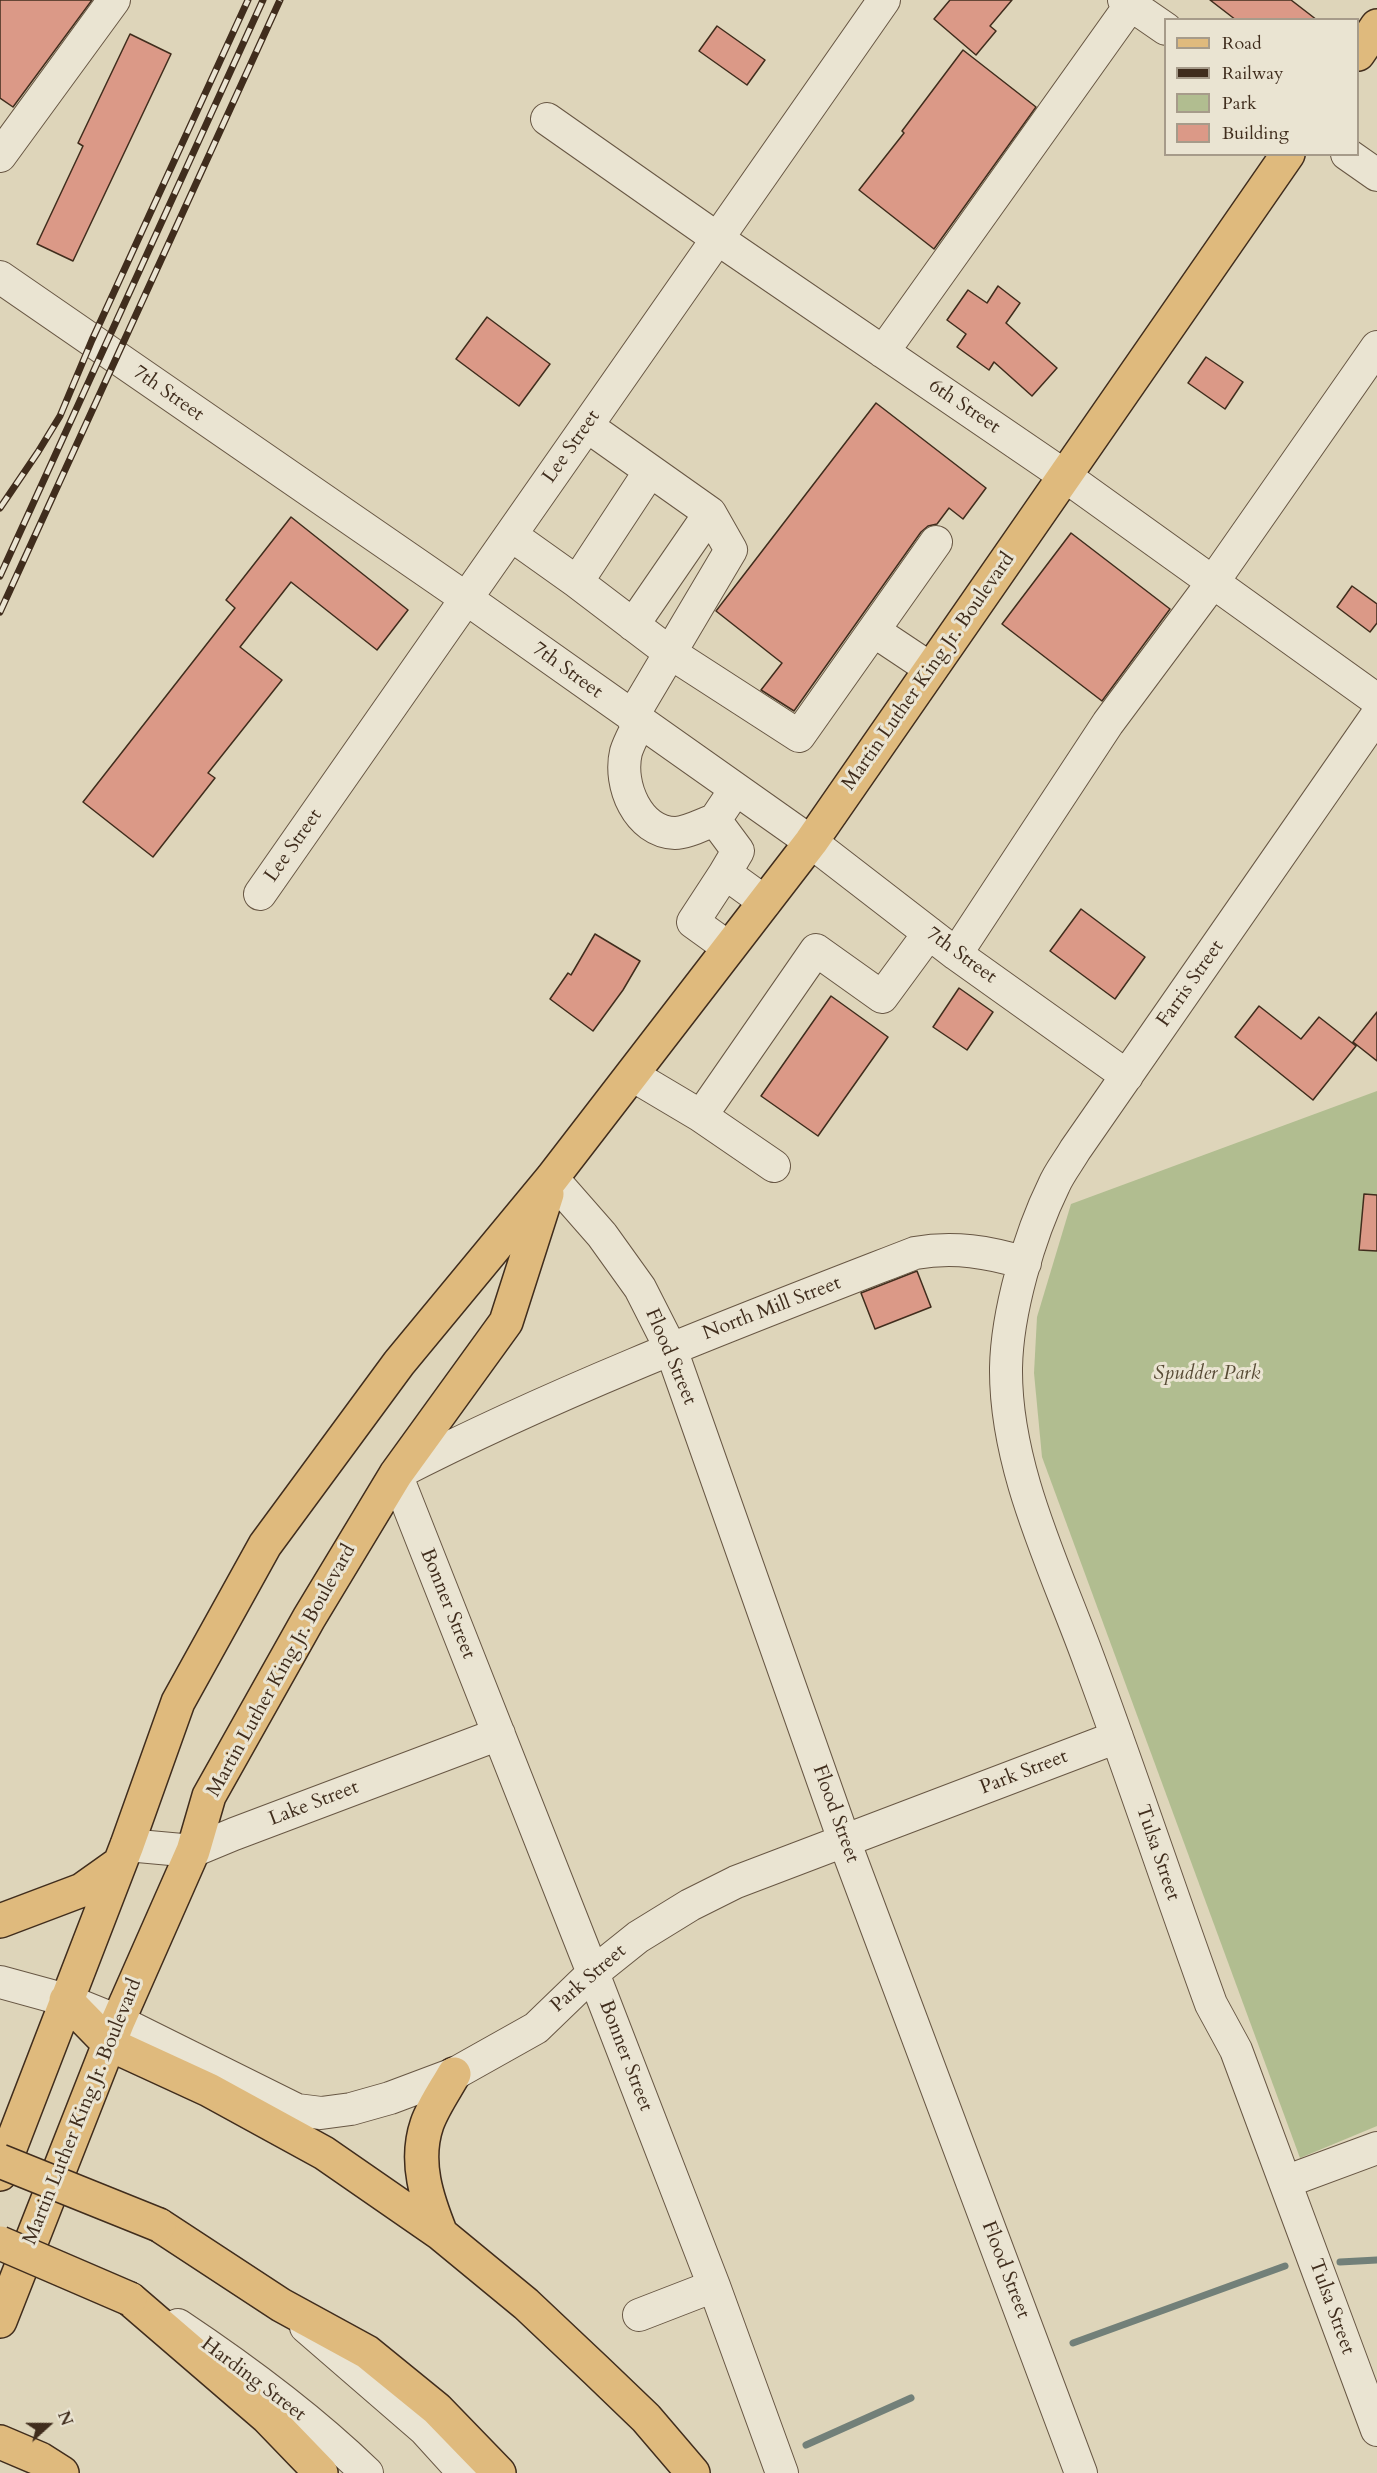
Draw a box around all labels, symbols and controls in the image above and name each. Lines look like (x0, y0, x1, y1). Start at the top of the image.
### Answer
legend (1164, 18, 1359, 156)
text: Road (1222, 31, 1262, 56)
text: Railway (1222, 61, 1284, 86)
text: Park (1222, 91, 1257, 116)
text: Building (1222, 121, 1289, 146)
street label: 7th Street (128, 361, 208, 427)
street label: 6th Street (924, 374, 1004, 440)
street label: Lee Street (538, 406, 606, 488)
street label: Martin Luther King Jr. Boulevard (837, 548, 1021, 796)
street label: 7th Street (527, 637, 607, 705)
street label: Lee Street (260, 805, 328, 887)
street label: 7th Street (921, 922, 1001, 990)
street label: Farris Street (1152, 936, 1230, 1032)
street label: North Mill Street (700, 1272, 844, 1346)
street label: Flood Street (639, 1305, 701, 1409)
park label: Spudder Park (1153, 1362, 1261, 1386)
street label: Martin Luther King Jr. Boulevard (202, 1541, 362, 1801)
street label: Bonner Street (414, 1545, 480, 1663)
street label: Park Street (977, 1745, 1071, 1801)
street label: Flood Street (806, 1762, 864, 1866)
street label: Lake Street (266, 1776, 362, 1832)
street label: Tulsa Street (1129, 1802, 1185, 1904)
street label: Park Street (546, 1940, 632, 2018)
street label: Martin Luther King Jr. Boulevard (19, 1975, 147, 2249)
street label: Bonner Street (593, 1997, 657, 2115)
street label: Flood Street (975, 2218, 1035, 2322)
street label: Tulsa Street (1303, 2256, 1359, 2358)
street label: Harding Street (196, 2333, 310, 2427)
north arrow (18, 2395, 78, 2455)
text: N (52, 2408, 78, 2429)

